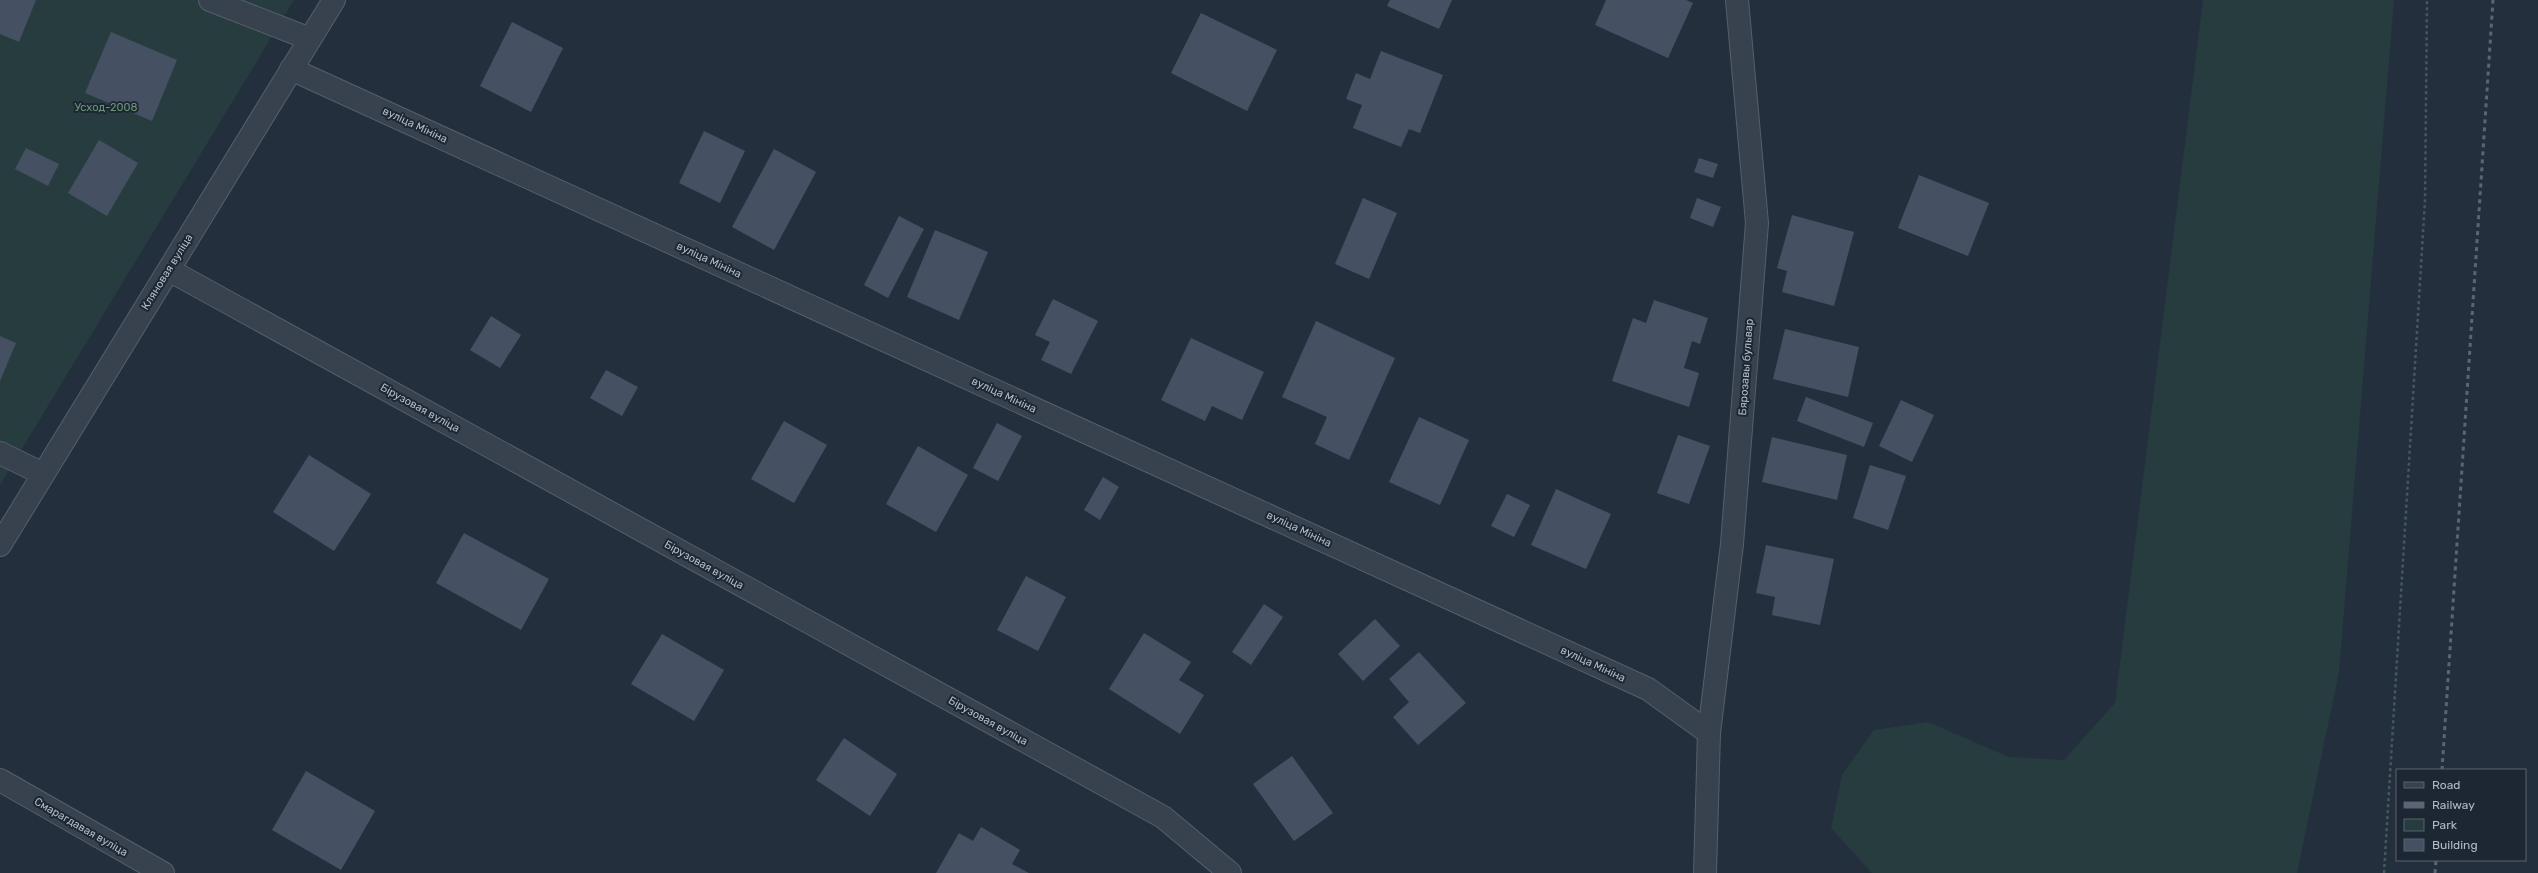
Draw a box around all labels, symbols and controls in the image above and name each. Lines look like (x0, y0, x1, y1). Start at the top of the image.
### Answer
park label: Усход-2008 (75, 101, 137, 114)
street label: вуліца Мініна (381, 104, 449, 146)
street label: Кляновая вуліца (138, 232, 196, 312)
street label: вуліца Мініна (675, 239, 743, 281)
street label: Бярозавы бульвар (1736, 318, 1756, 416)
street label: вуліца Мініна (970, 374, 1038, 416)
street label: Бірузовая вуліца (378, 381, 462, 435)
street label: вуліца Мініна (1265, 508, 1333, 550)
street label: Бірузовая вуліца (662, 538, 746, 592)
street label: вуліца Мініна (1559, 643, 1627, 685)
street label: Бірузовая вуліца (946, 694, 1030, 748)
legend (2396, 769, 2526, 861)
text: Road (2432, 778, 2460, 792)
street label: Смарагдавая вуліца (32, 795, 130, 859)
text: Railway (2432, 798, 2475, 812)
text: Park (2432, 818, 2458, 832)
text: Building (2432, 838, 2478, 852)

